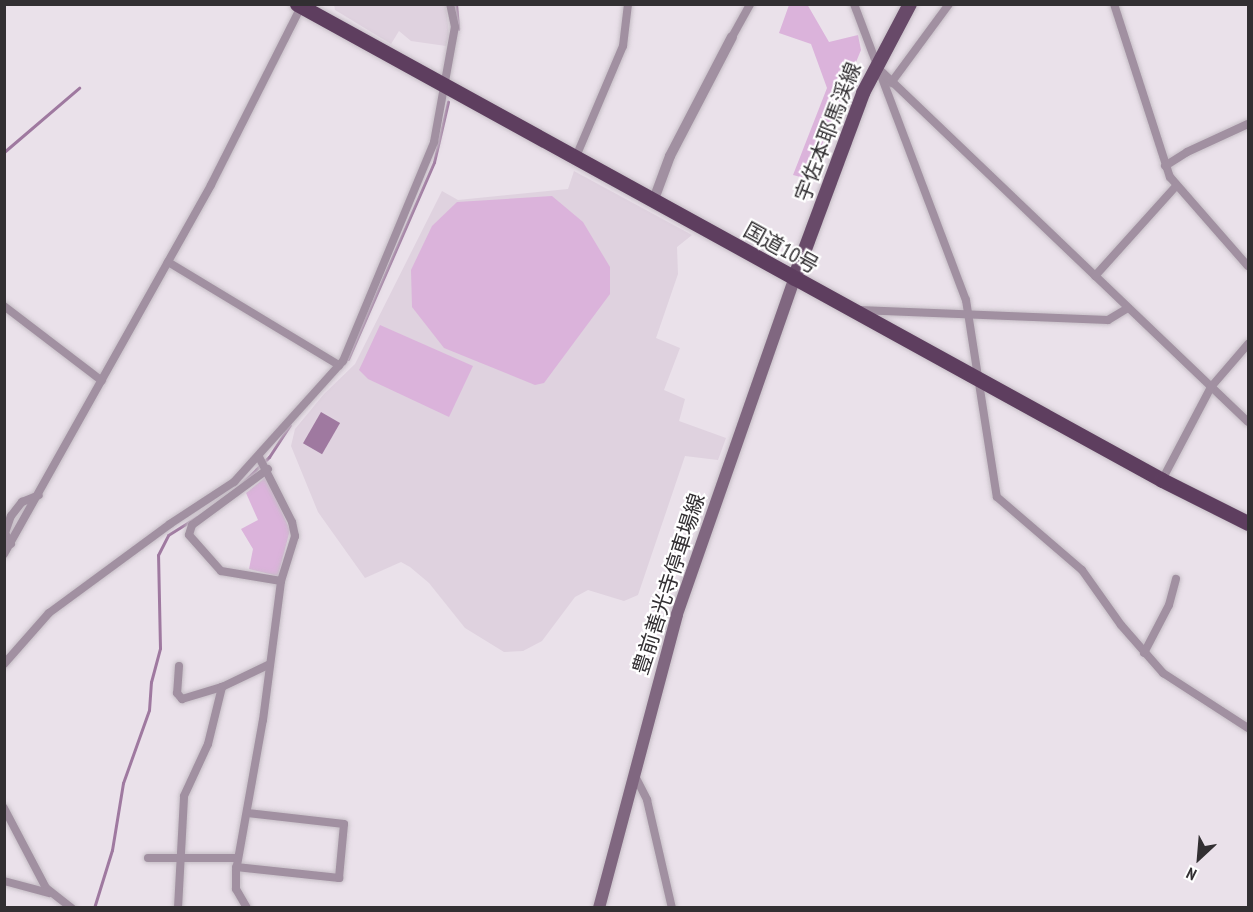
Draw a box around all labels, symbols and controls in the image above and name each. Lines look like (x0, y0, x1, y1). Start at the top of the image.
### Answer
street label: 宇佐本耶馬渓線 (790, 59, 866, 205)
street label: 国道10号 (739, 217, 823, 279)
street label: 豊前善光寺停車場線 (628, 490, 710, 678)
north arrow (1169, 828, 1229, 888)
text: N (1183, 863, 1199, 885)

